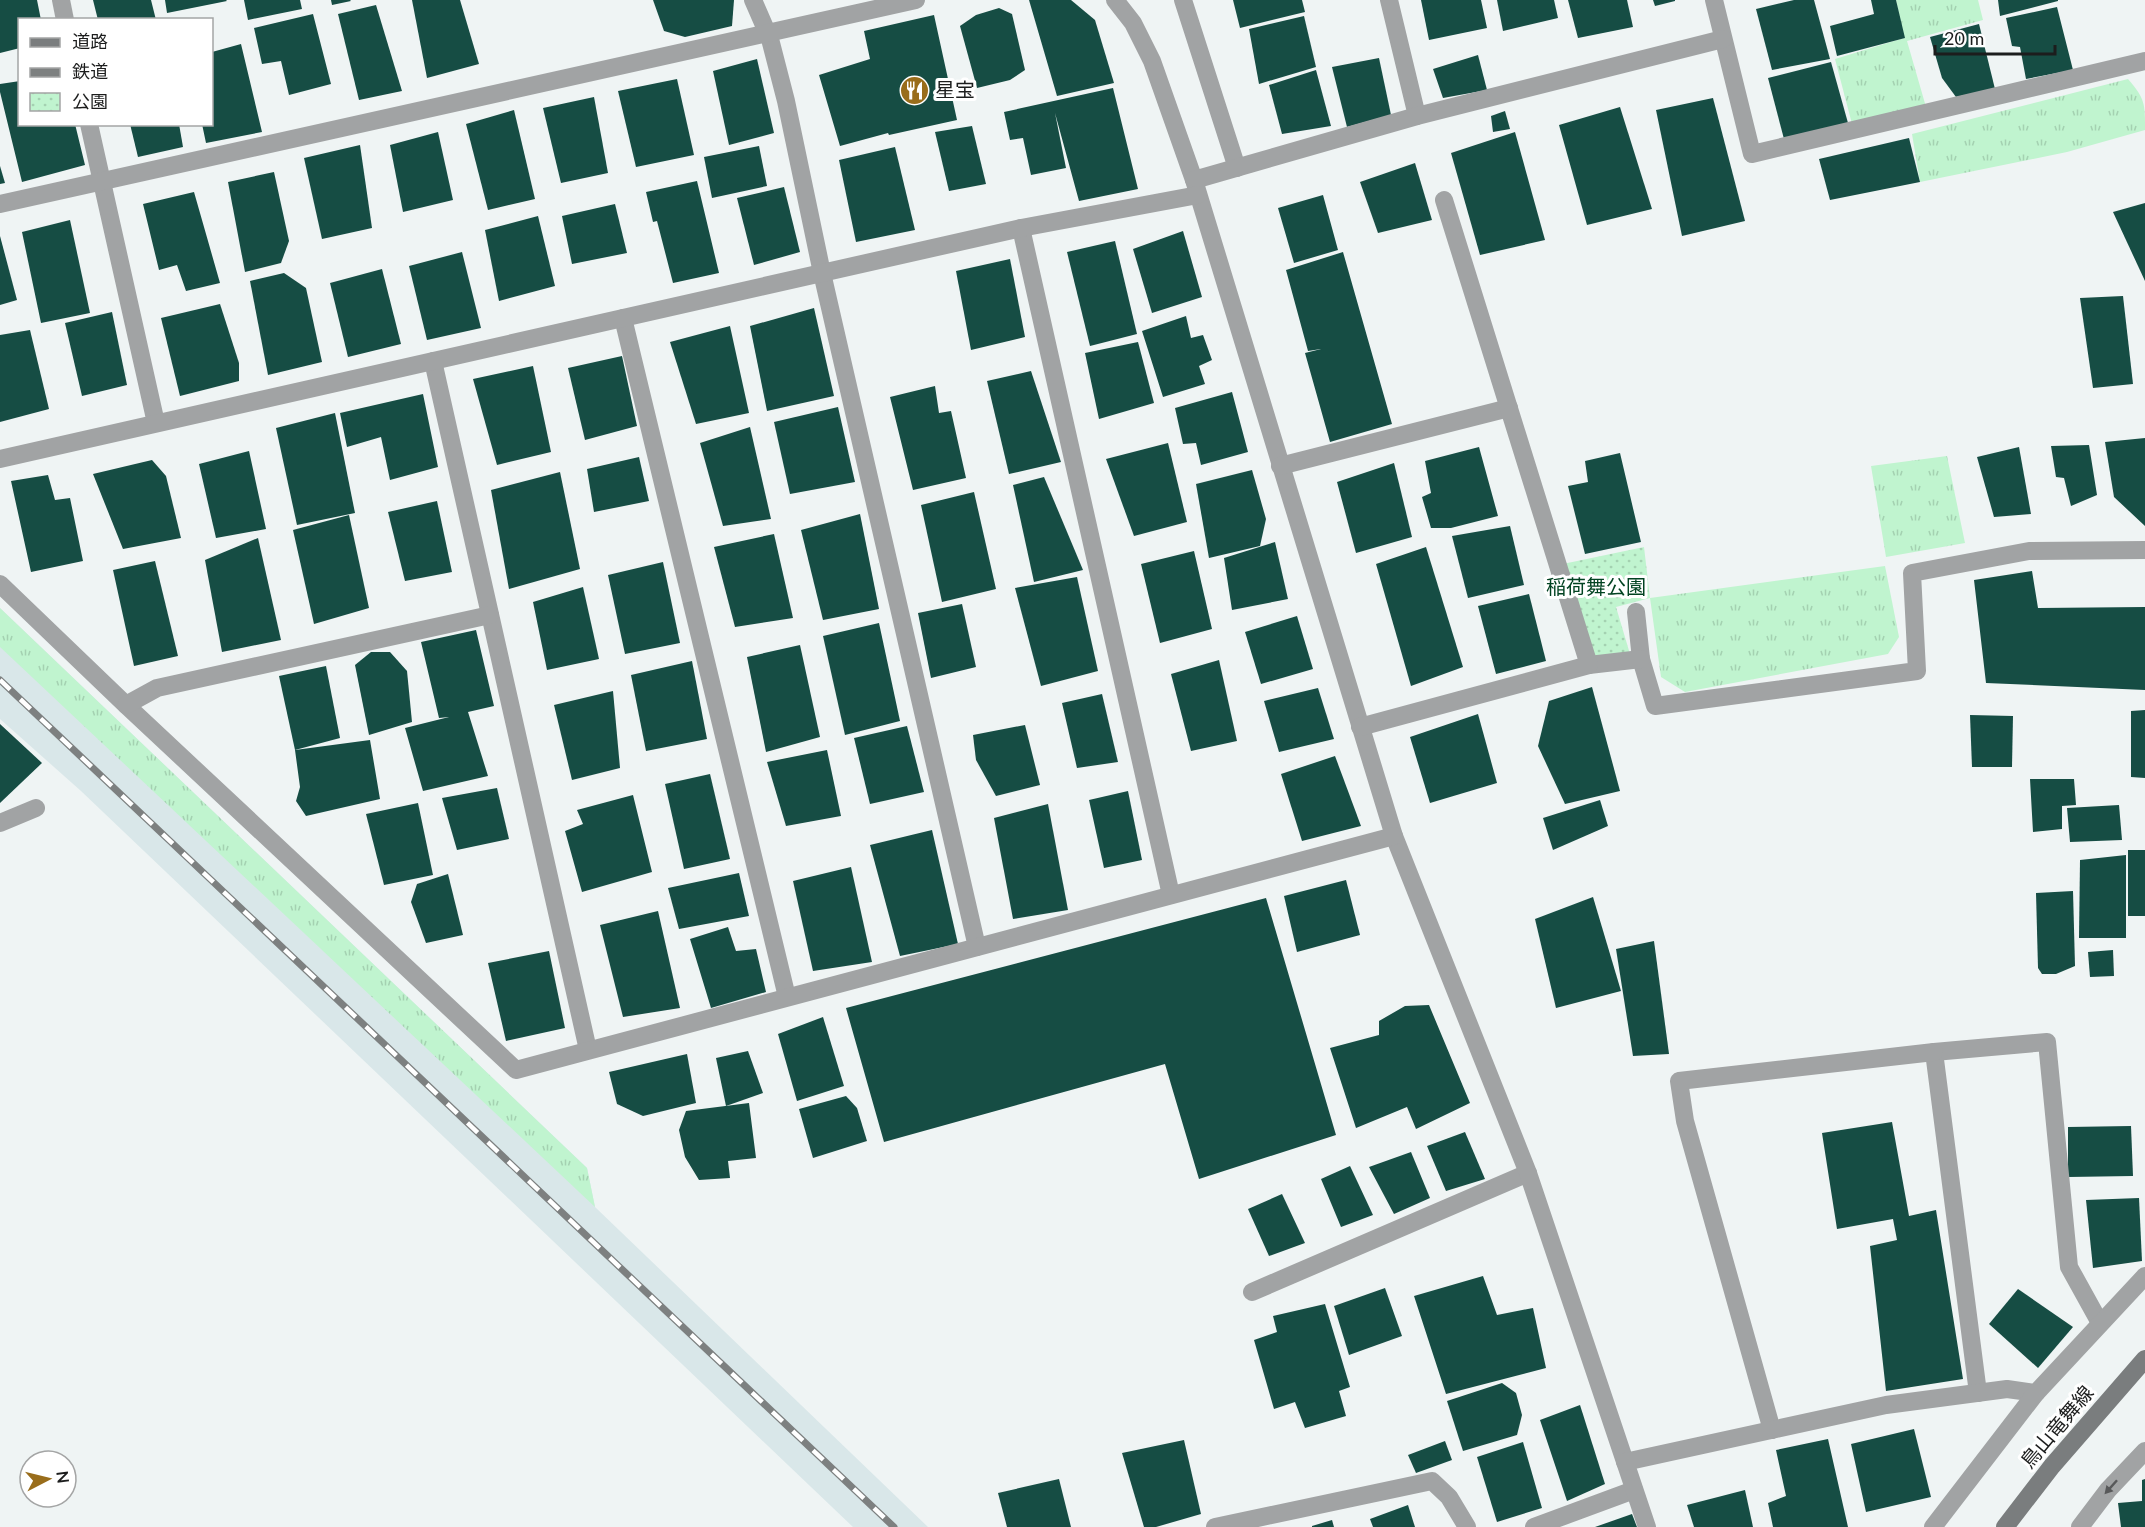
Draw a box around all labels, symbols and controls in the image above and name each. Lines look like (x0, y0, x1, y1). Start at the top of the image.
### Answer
legend (18, 18, 213, 126)
scale bar (1935, 18, 2055, 56)
text: 20 m (1944, 27, 1984, 49)
text: 道路 (72, 30, 108, 52)
text: 鉄道 (72, 60, 108, 82)
restaurant icon: 星宝 (898, 74, 930, 106)
place label: 星宝 (935, 77, 975, 101)
text: 公園 (72, 90, 108, 112)
park label: 稲荷舞公園 (1546, 574, 1646, 598)
street label: 鳥山竜舞線 (2015, 1380, 2098, 1472)
north arrow (18, 1449, 78, 1509)
text: N (53, 1470, 74, 1484)
one-way arrow (2104, 1480, 2118, 1495)

